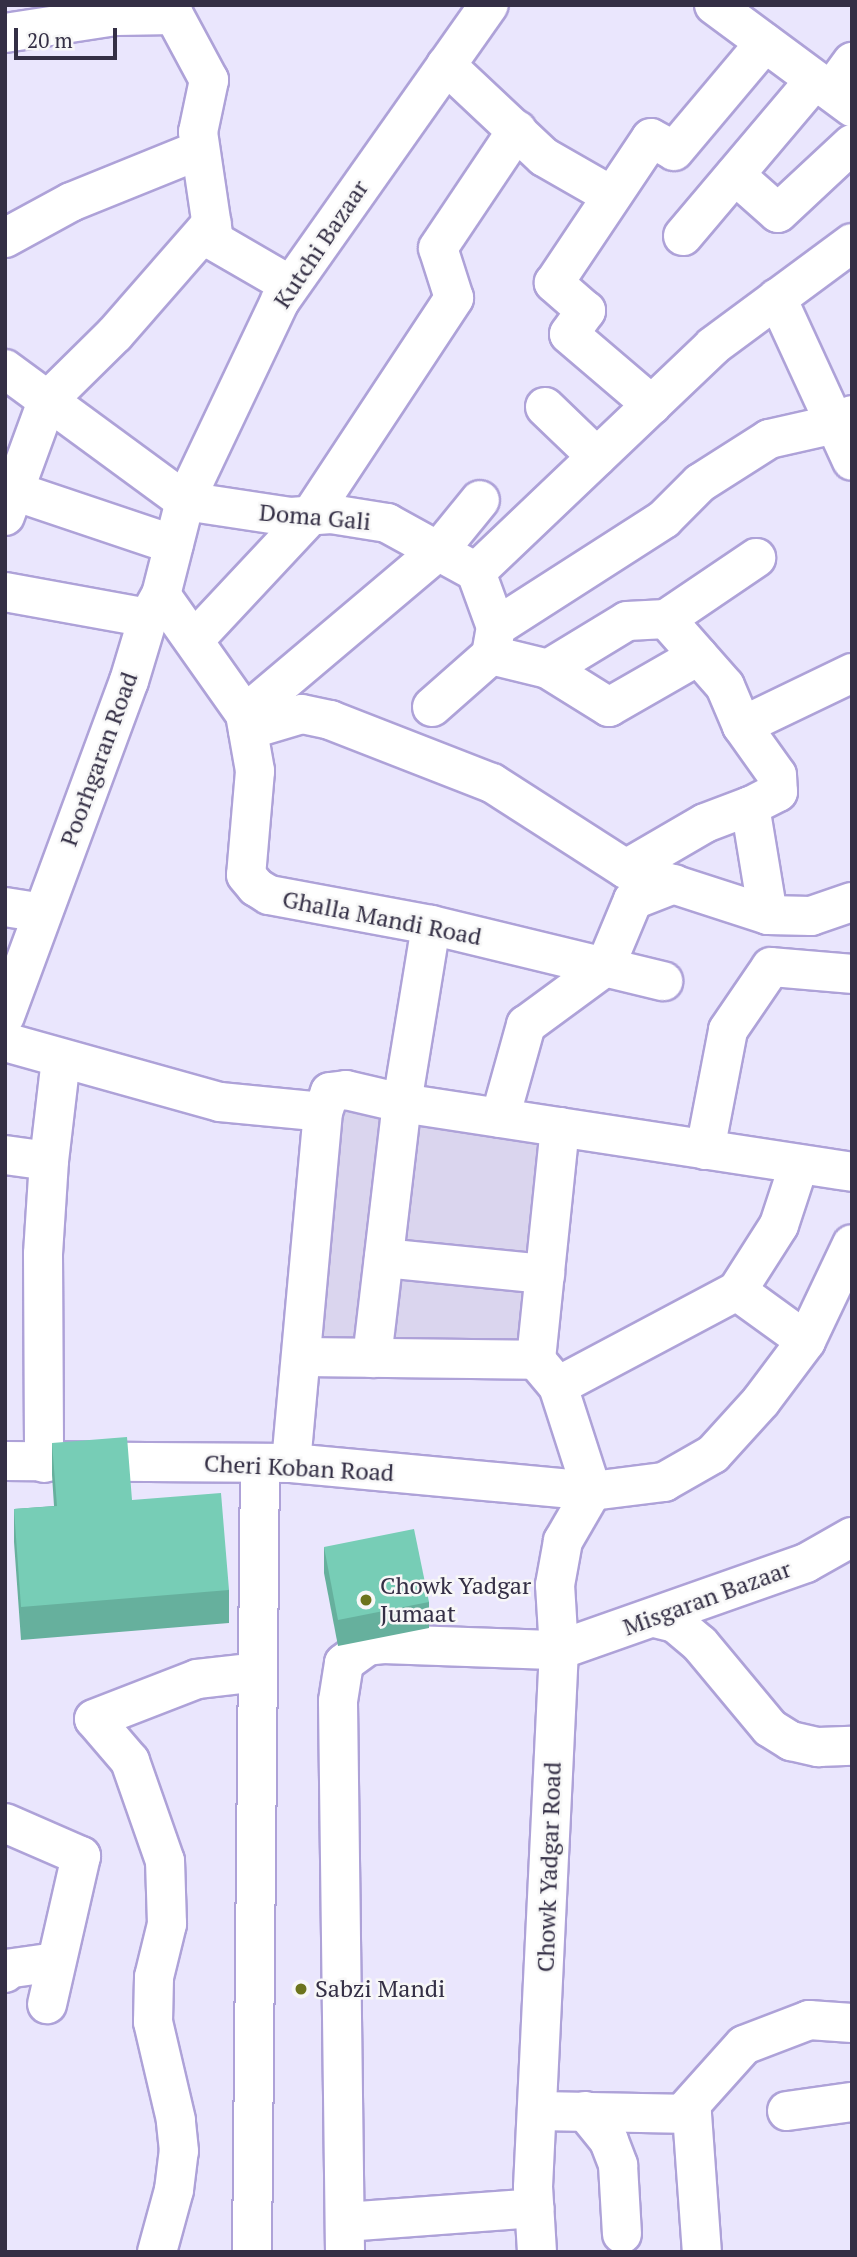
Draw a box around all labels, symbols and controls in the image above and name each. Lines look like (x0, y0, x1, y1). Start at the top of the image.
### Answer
scale bar (18, 14, 121, 58)
text: 20 m (27, 26, 73, 54)
street label: Kutchi Bazaar (268, 174, 374, 314)
street label: Doma Gali (258, 498, 372, 536)
street label: Poorhgaran Road (54, 668, 144, 850)
street label: Ghalla Mandi Road (280, 885, 484, 951)
street label: Cheri Koban Road (203, 1449, 395, 1487)
street label: Misgaran Bazaar (619, 1554, 795, 1642)
place label: Chowk Yadgar Jumaat (380, 1572, 531, 1628)
marker: Chowk Yadgar Jumaat (358, 1592, 374, 1608)
street label: Chowk Yadgar Road (531, 1761, 567, 1973)
place label: Sabzi Mandi (315, 1975, 445, 2003)
marker: Sabzi Mandi (293, 1981, 309, 1997)

